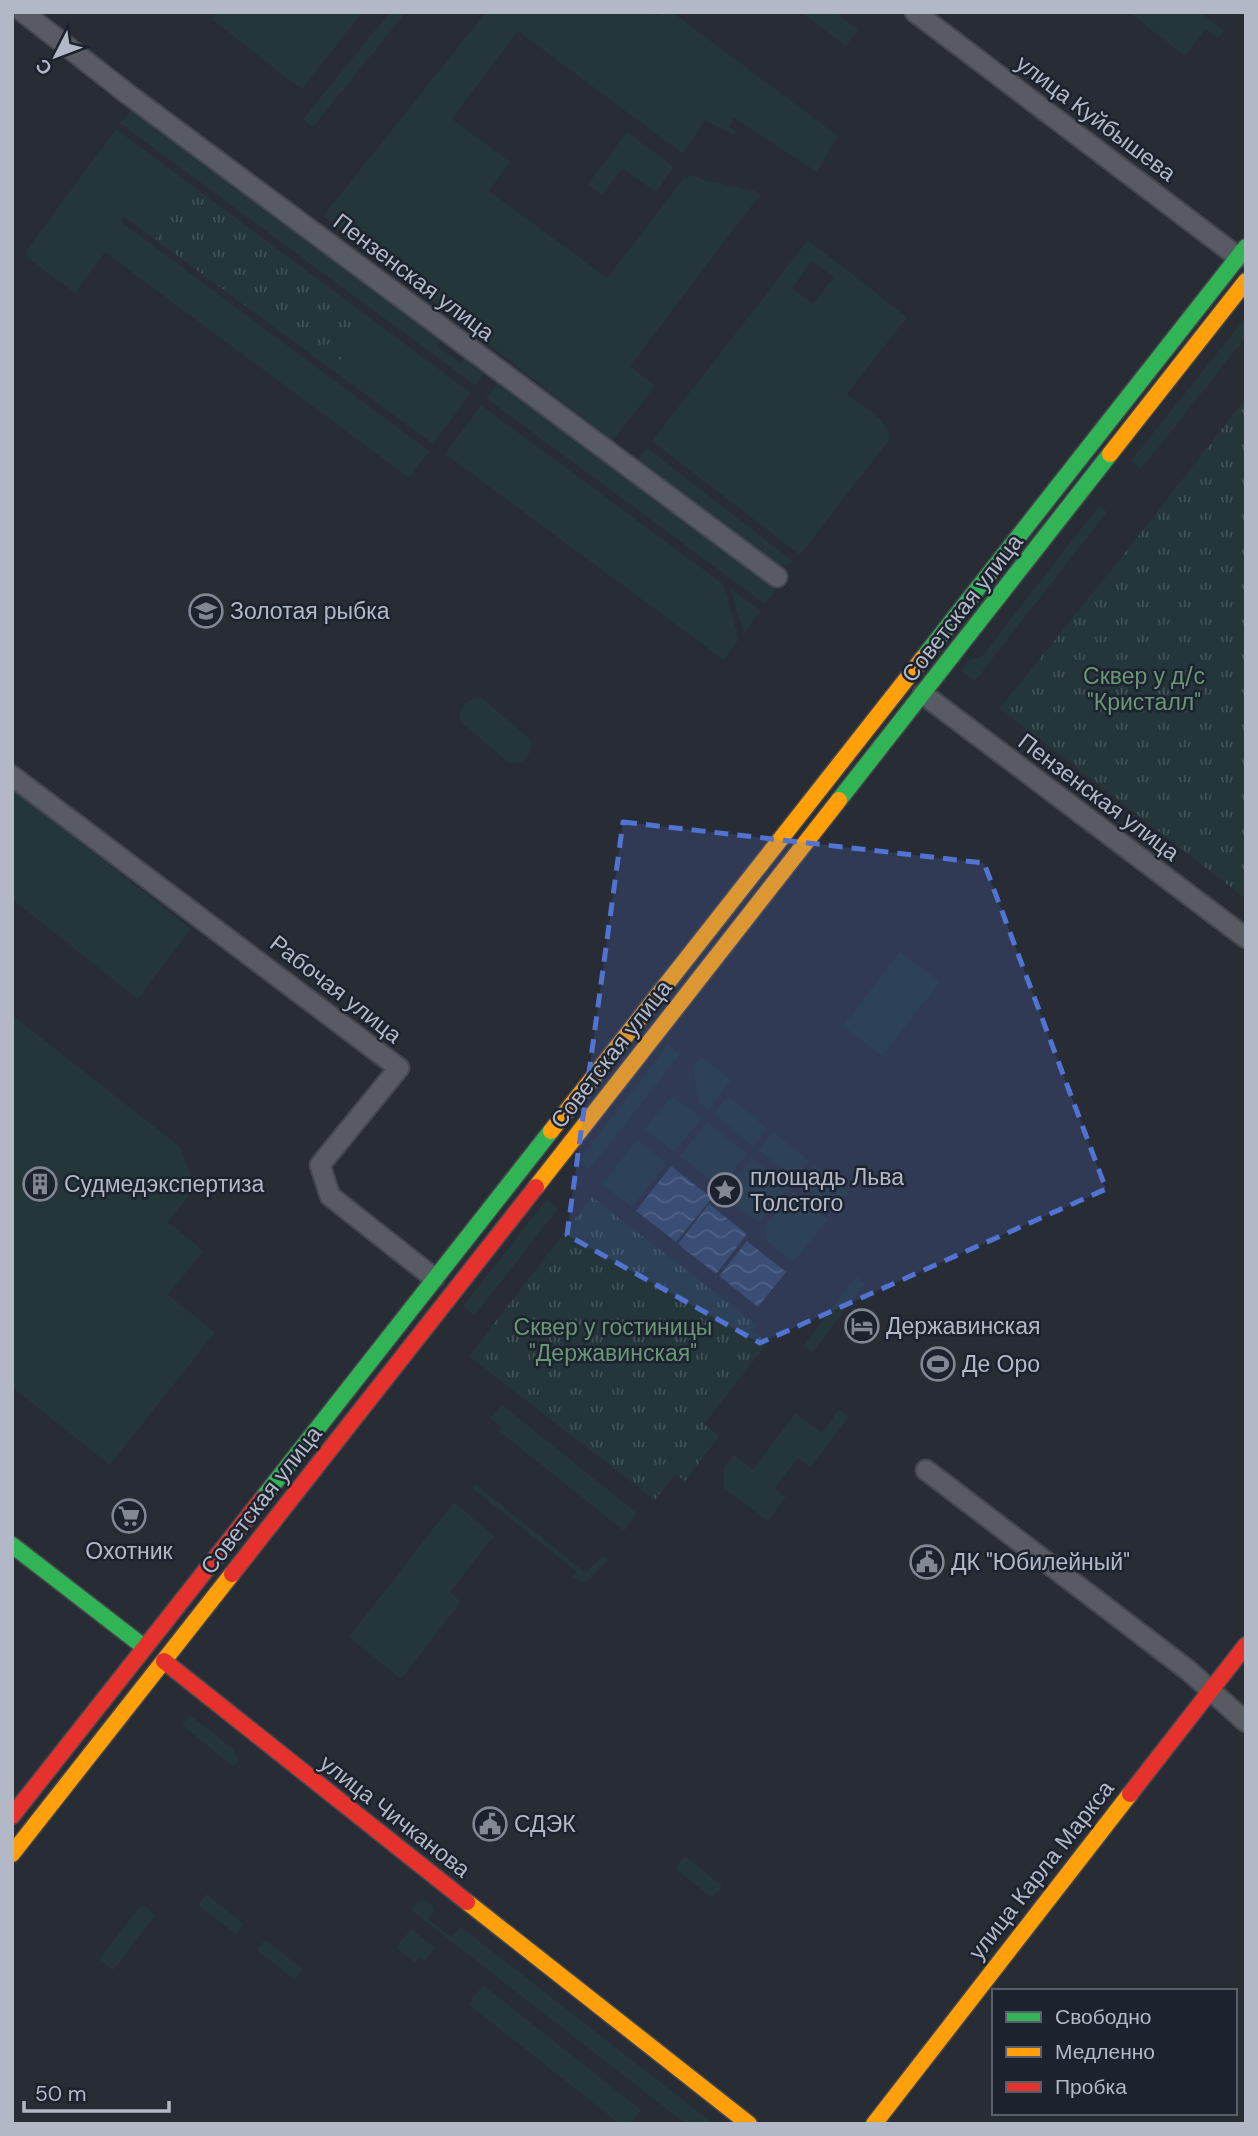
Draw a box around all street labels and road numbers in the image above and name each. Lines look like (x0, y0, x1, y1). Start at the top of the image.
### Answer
street label: улица Куйбышева (1010, 48, 1182, 188)
street label: Пензенская улица (327, 207, 501, 348)
street label: Советская улица (895, 528, 1029, 688)
street label: Пензенская улица (1012, 727, 1186, 868)
street label: Рабочая улица (264, 928, 408, 1050)
street label: Советская улица (544, 974, 678, 1134)
street label: Советская улица (194, 1420, 328, 1580)
street label: улица Чичканова (314, 1748, 477, 1884)
street label: улица Карла Маркса (962, 1774, 1121, 1966)

